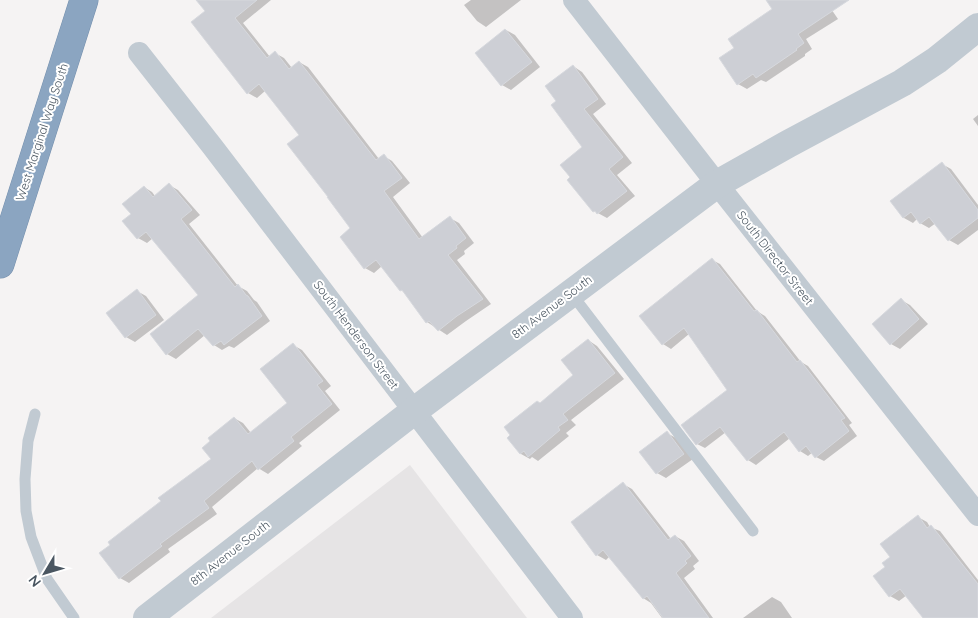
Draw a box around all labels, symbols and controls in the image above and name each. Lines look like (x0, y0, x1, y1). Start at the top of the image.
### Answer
street label: West Marginal Way South (12, 61, 71, 202)
street label: South Director Street (734, 208, 817, 308)
street label: 8th Avenue South (509, 272, 595, 342)
street label: South Henderson Street (311, 278, 402, 392)
street label: 8th Avenue South (187, 517, 272, 588)
north arrow (20, 548, 70, 598)
text: N (24, 571, 45, 591)

